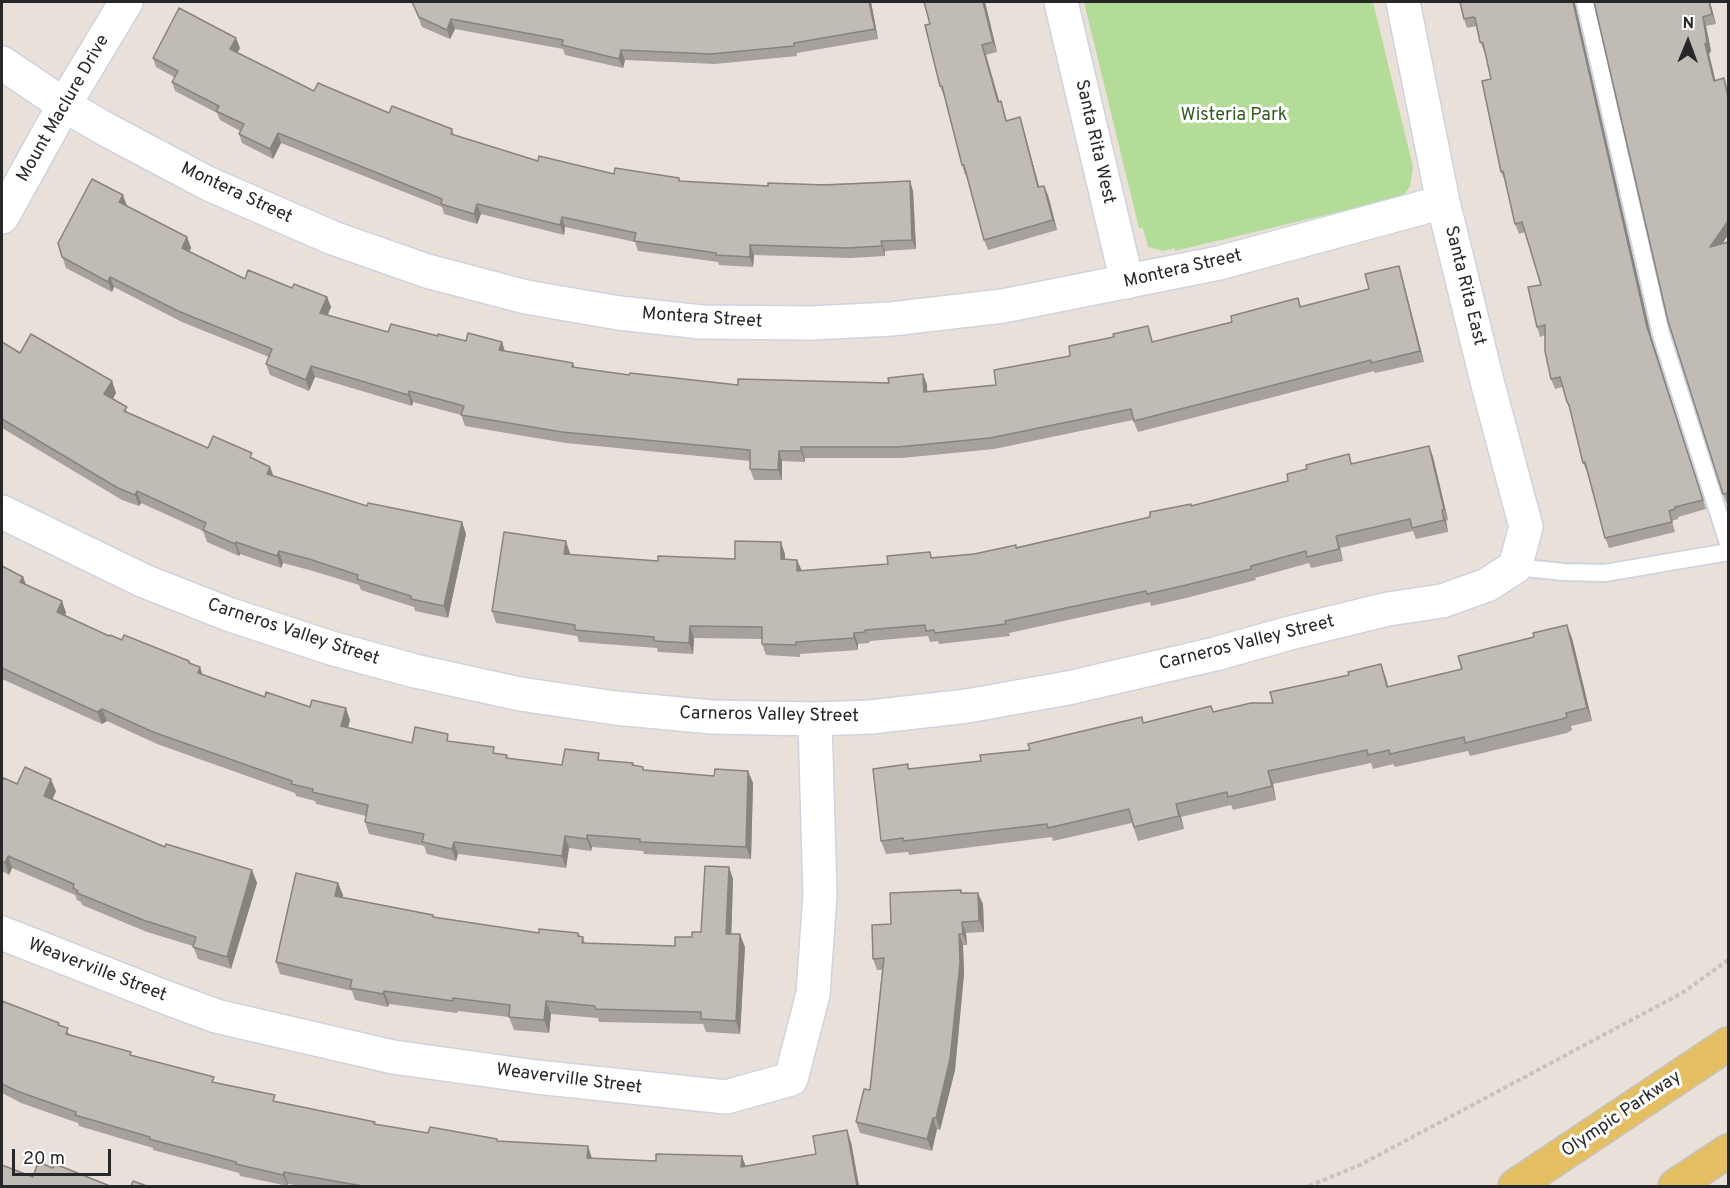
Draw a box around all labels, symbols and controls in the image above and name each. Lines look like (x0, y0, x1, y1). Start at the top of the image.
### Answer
north arrow (1658, 12, 1718, 72)
text: N (1682, 14, 1694, 34)
street label: Mount Maclure Drive (13, 32, 115, 186)
street label: Santa Rita West (1069, 78, 1119, 206)
park label: Wisteria Park (1181, 105, 1287, 127)
street label: Montera Street (177, 159, 295, 229)
street label: Santa Rita East (1439, 224, 1489, 348)
street label: Montera Street (1122, 246, 1244, 294)
street label: Montera Street (641, 304, 763, 334)
street label: Carneros Valley Street (204, 595, 382, 671)
street label: Carneros Valley Street (1157, 612, 1337, 676)
street label: Carneros Valley Street (679, 704, 859, 728)
street label: Weaverville Street (25, 935, 169, 1007)
street label: Weaverville Street (495, 1060, 643, 1100)
street label: Olympic Parkway (1558, 1067, 1686, 1163)
scale bar (15, 1137, 114, 1175)
text: 20 m (23, 1148, 65, 1171)

